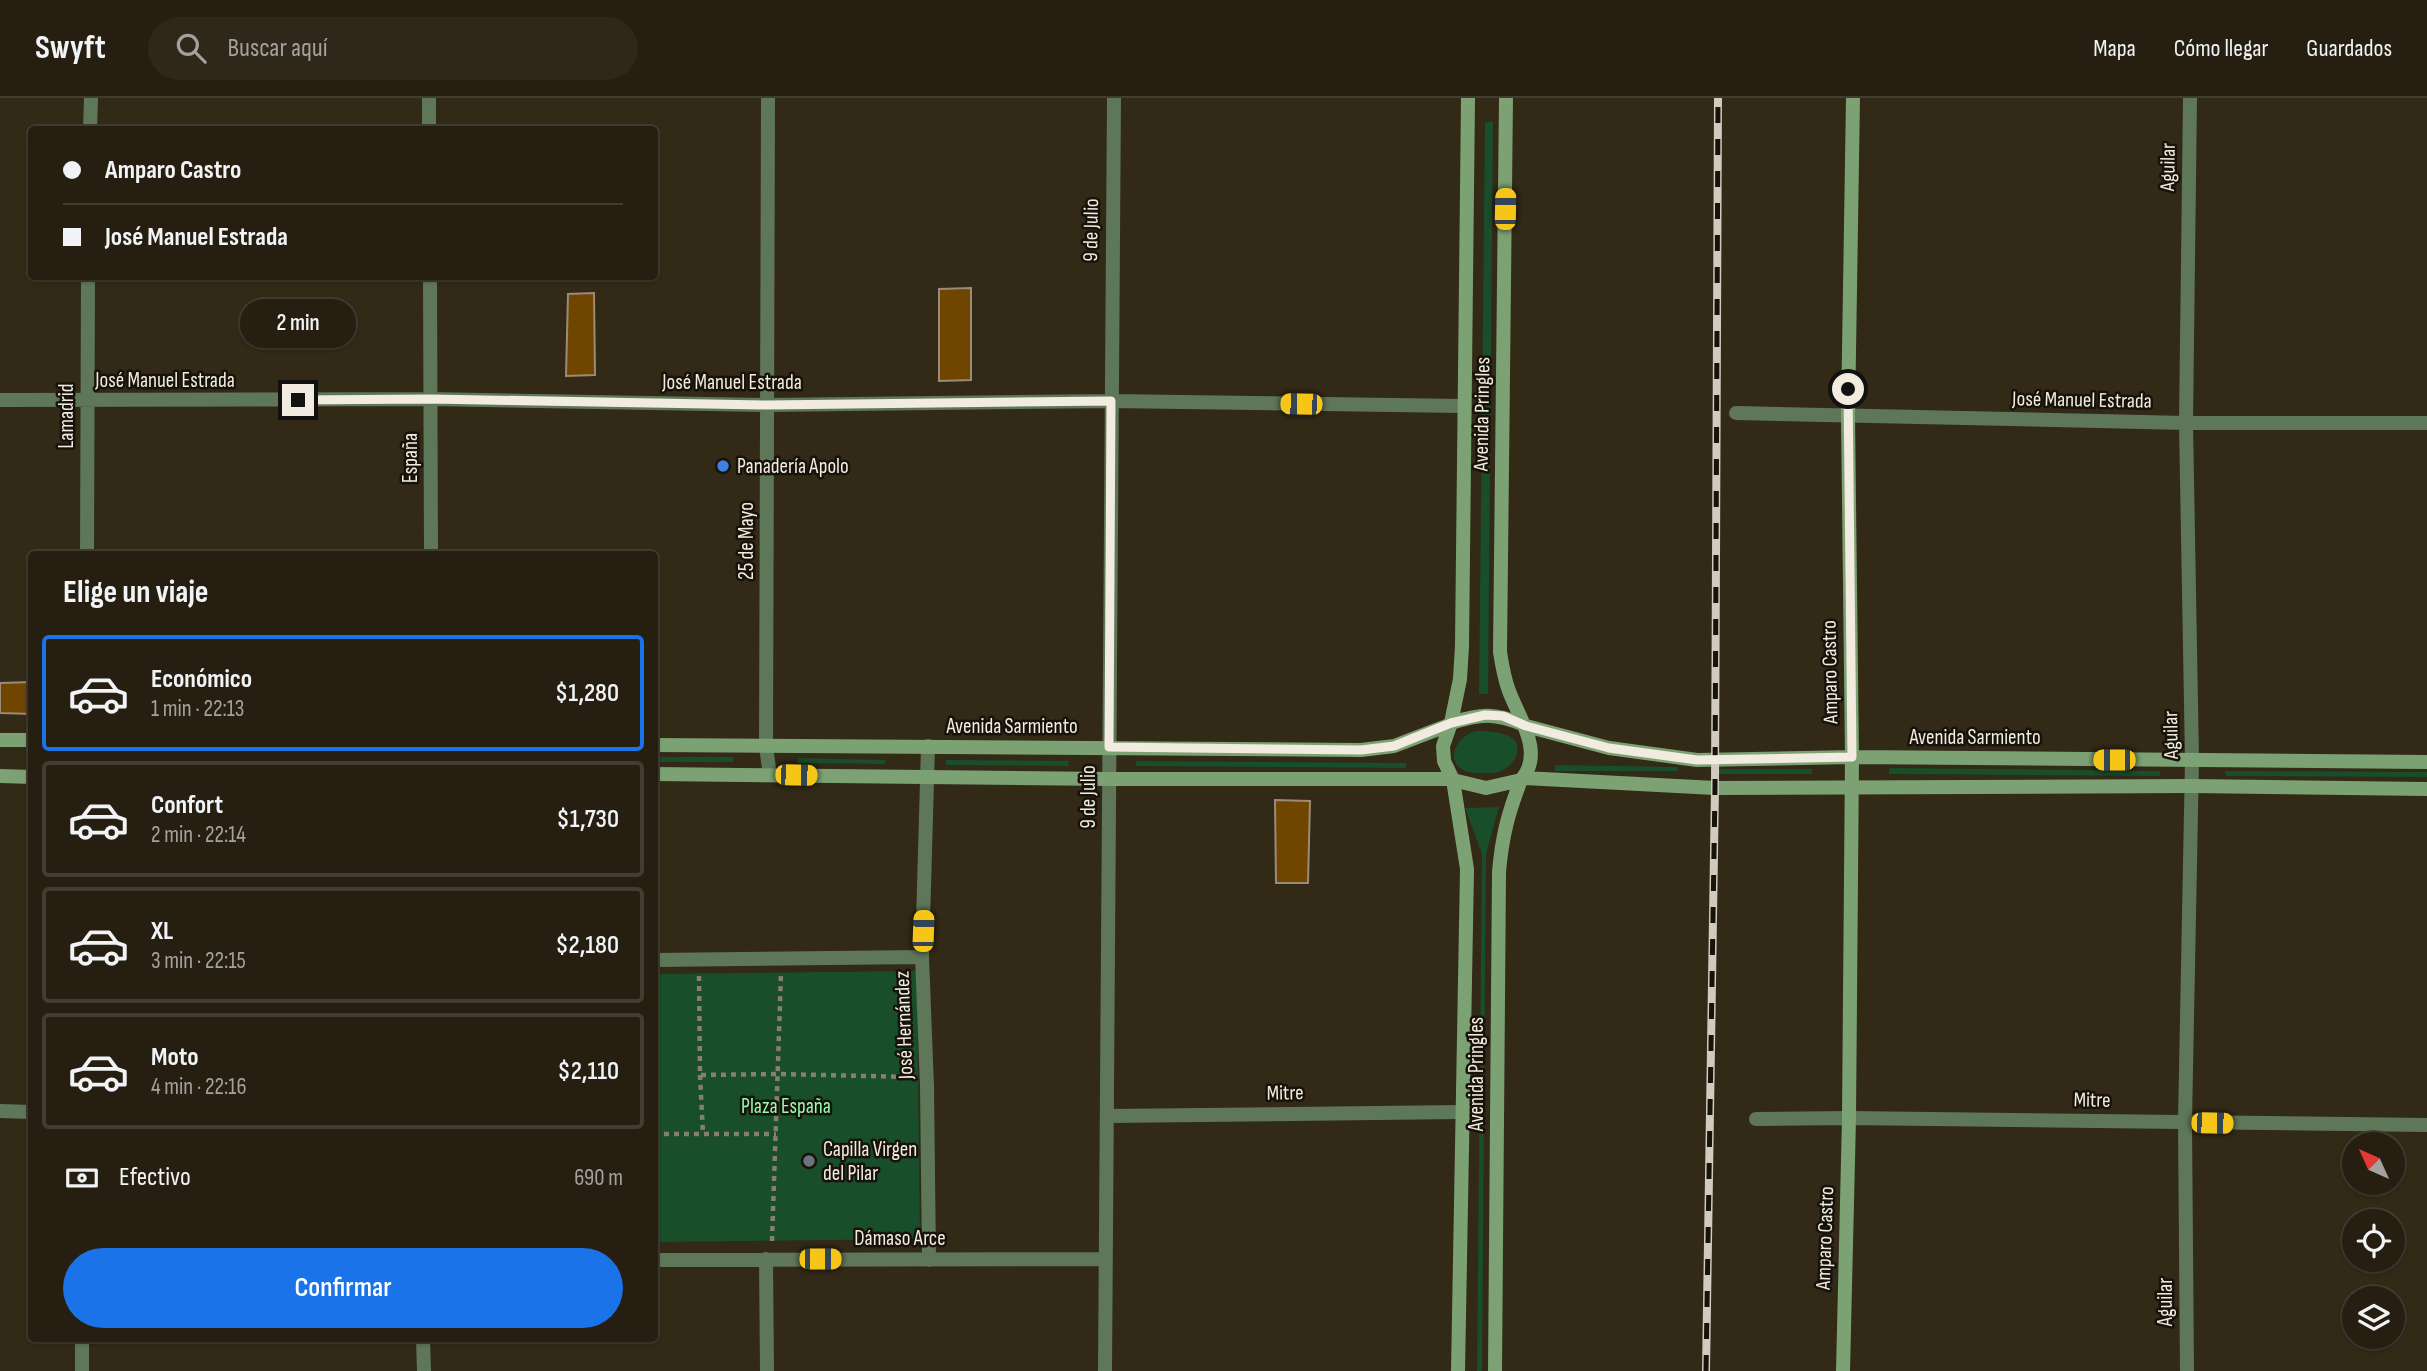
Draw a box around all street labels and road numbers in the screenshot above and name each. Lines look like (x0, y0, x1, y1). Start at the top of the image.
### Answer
street label: Aguilar (2155, 143, 2181, 192)
street label: 9 de Julio (1078, 198, 1104, 262)
street label: Avenida Pringles (1468, 357, 1495, 472)
street label: José Manuel Estrada (94, 368, 235, 393)
street label: José Manuel Estrada (661, 370, 802, 395)
street label: Lamadrid (54, 384, 79, 448)
street label: José Manuel Estrada (2011, 386, 2152, 414)
street label: España (398, 433, 423, 483)
street label: 25 de Mayo (734, 502, 759, 580)
street label: Amparo Castro (1817, 620, 1843, 725)
street label: Aguilar (2158, 711, 2184, 760)
street label: Avenida Sarmiento (945, 714, 1078, 739)
street label: Avenida Sarmiento (1908, 725, 2041, 750)
street label: 9 de Julio (1076, 765, 1101, 829)
street label: José Hernández (890, 970, 918, 1081)
street label: Avenida Pringles (1464, 1017, 1489, 1132)
street label: Mitre (1266, 1080, 1304, 1106)
street label: Mitre (2073, 1087, 2111, 1113)
street label: Amparo Castro (1811, 1186, 1839, 1291)
street label: Dámaso Arce (854, 1226, 946, 1251)
street label: Aguilar (2153, 1278, 2178, 1327)

